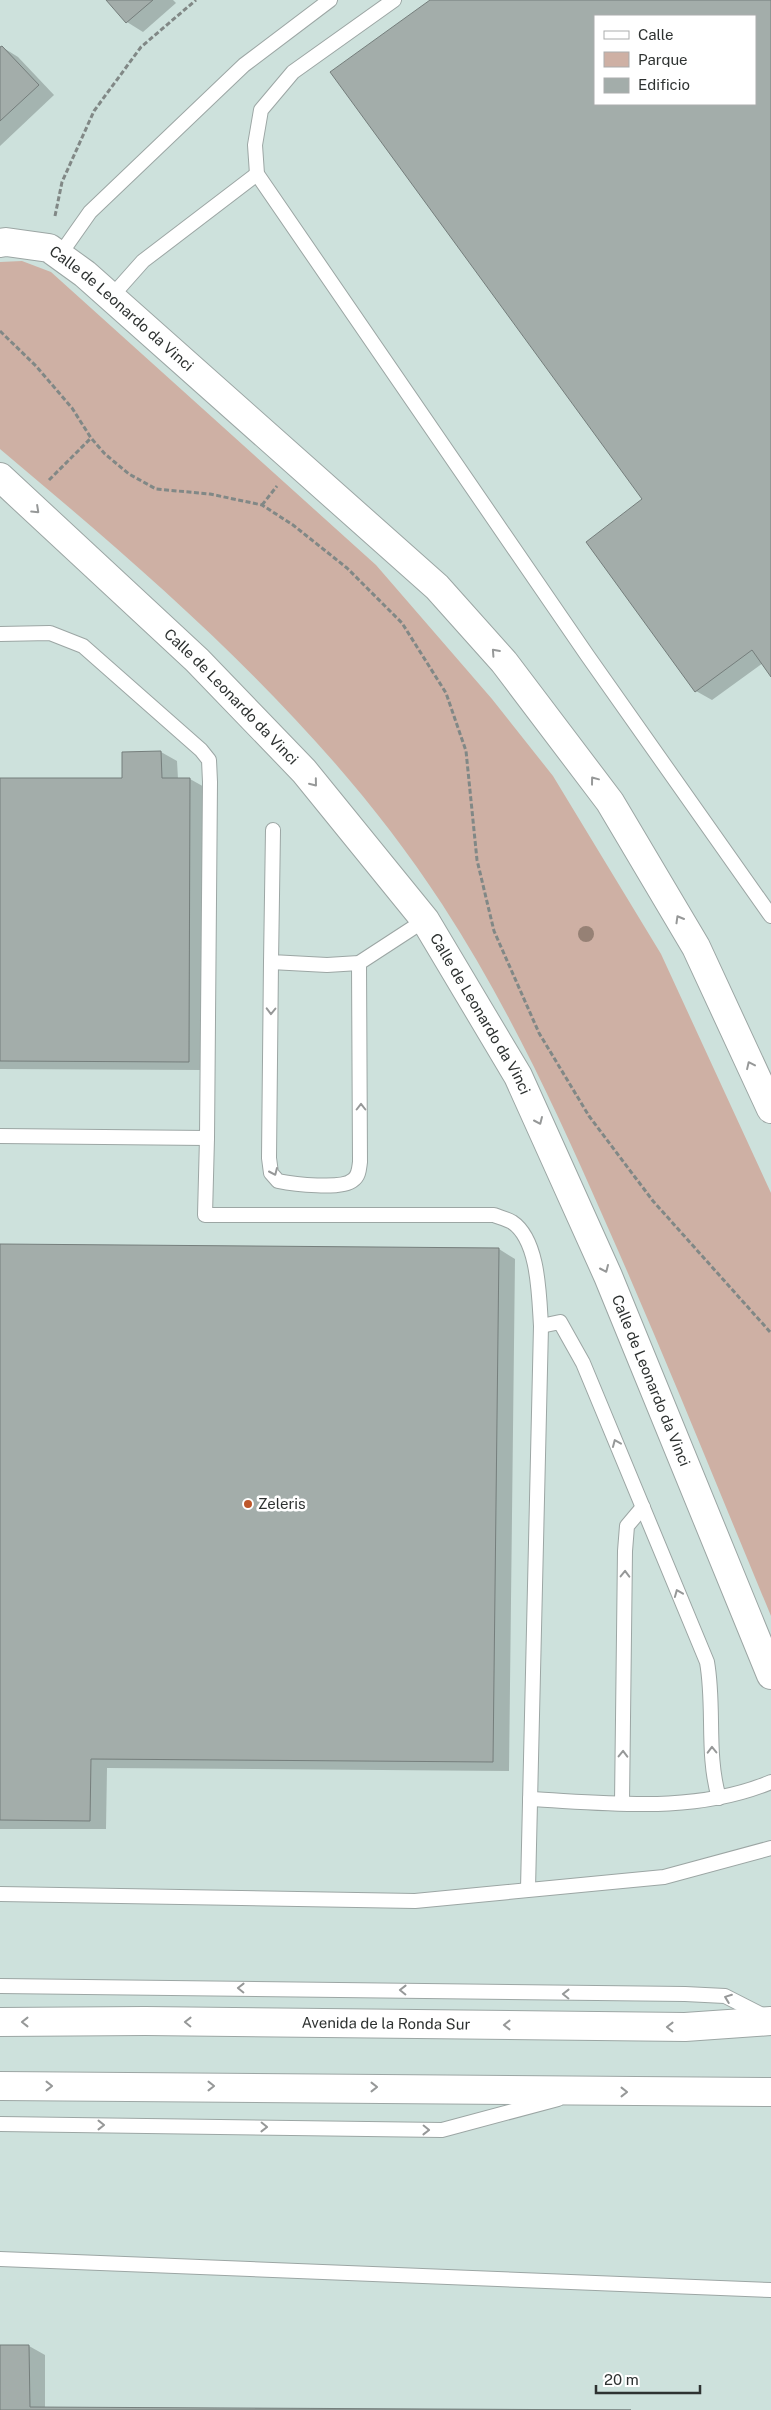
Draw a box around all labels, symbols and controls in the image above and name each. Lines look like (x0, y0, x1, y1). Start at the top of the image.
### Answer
legend (594, 15, 756, 105)
text: Calle (638, 26, 674, 43)
text: Parque (638, 51, 688, 68)
text: Edificio (638, 76, 690, 93)
street label: Calle de Leonardo da Vinci (46, 242, 197, 374)
one-way arrow (31, 504, 40, 513)
street label: Calle de Leonardo da Vinci (161, 625, 302, 768)
one-way arrow (492, 648, 501, 657)
one-way arrow (592, 777, 600, 786)
one-way arrow (308, 778, 317, 787)
one-way arrow (675, 915, 685, 924)
street label: Calle de Leonardo da Vinci (427, 930, 534, 1097)
one-way arrow (266, 1007, 276, 1015)
one-way arrow (746, 1061, 757, 1070)
one-way arrow (356, 1103, 366, 1110)
one-way arrow (532, 1116, 543, 1125)
one-way arrow (267, 1167, 278, 1176)
one-way arrow (599, 1264, 609, 1273)
street label: Calle de Leonardo da Vinci (609, 1292, 694, 1469)
one-way arrow (612, 1439, 623, 1448)
place label: Zeleris (258, 1495, 306, 1512)
marker: Zeleris (242, 1498, 254, 1510)
one-way arrow (620, 1570, 630, 1578)
one-way arrow (674, 1590, 684, 1598)
one-way arrow (707, 1746, 717, 1754)
one-way arrow (618, 1750, 628, 1758)
one-way arrow (237, 1983, 244, 1993)
one-way arrow (399, 1985, 407, 1995)
one-way arrow (562, 1988, 570, 1999)
one-way arrow (724, 1994, 733, 2004)
street label: Avenida de la Ronda Sur (301, 2014, 471, 2033)
one-way arrow (21, 2017, 28, 2027)
one-way arrow (183, 2017, 191, 2027)
one-way arrow (503, 2020, 511, 2030)
one-way arrow (666, 2022, 674, 2032)
one-way arrow (45, 2081, 53, 2091)
one-way arrow (208, 2081, 215, 2091)
one-way arrow (370, 2082, 378, 2092)
one-way arrow (620, 2087, 628, 2097)
one-way arrow (98, 2120, 105, 2130)
one-way arrow (260, 2122, 268, 2132)
one-way arrow (422, 2125, 430, 2135)
scale bar (596, 2362, 700, 2394)
text: 20 m (604, 2371, 639, 2388)

